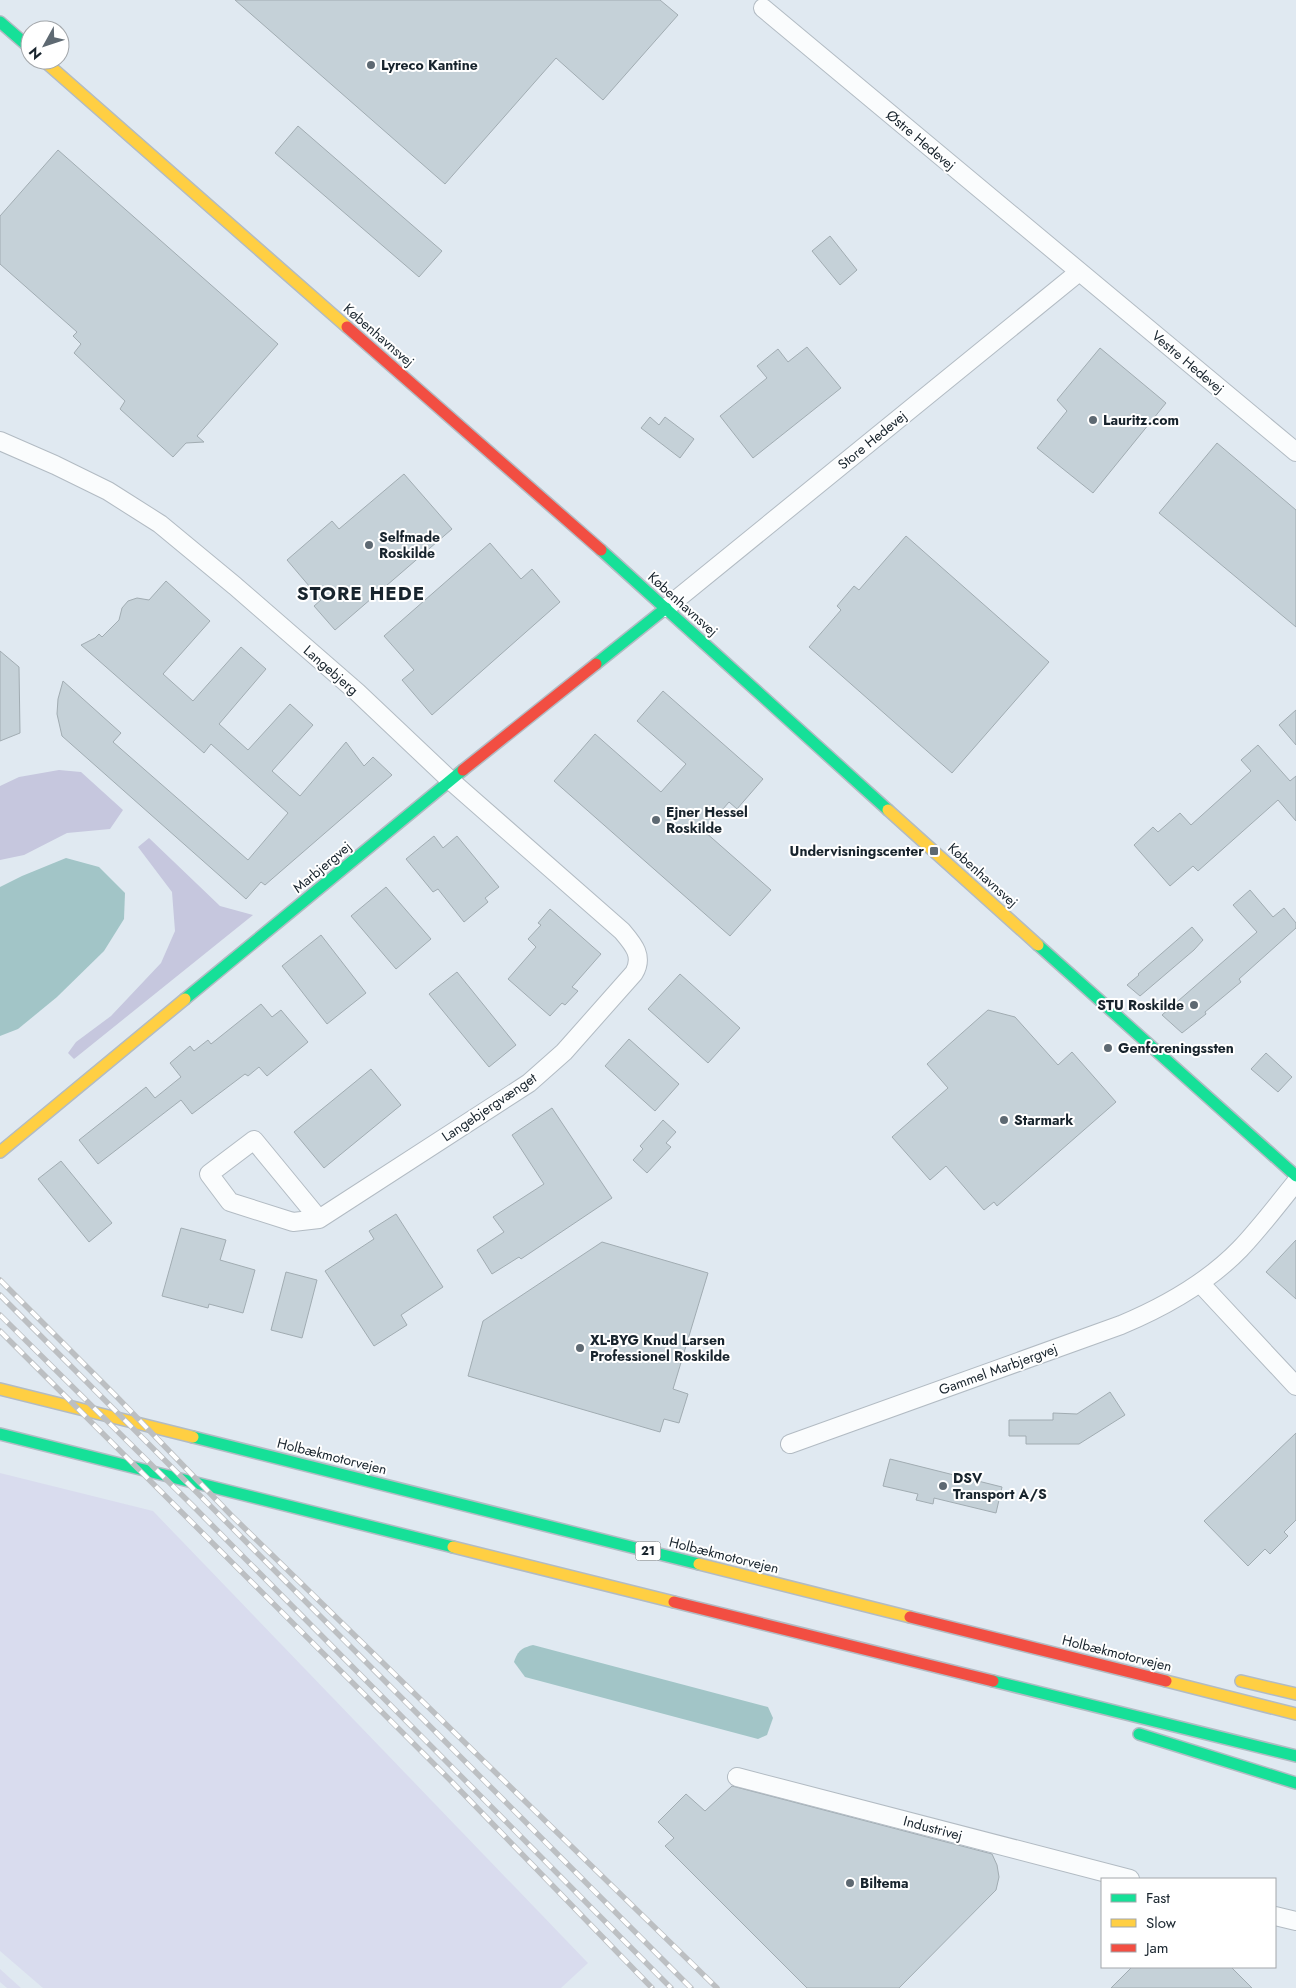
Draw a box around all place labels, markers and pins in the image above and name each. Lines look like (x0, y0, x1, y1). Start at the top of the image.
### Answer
place label: Lyreco Kantine (381, 55, 478, 75)
marker: Lyreco Kantine (365, 59, 377, 71)
place label: Lauritz.com (1103, 410, 1179, 430)
marker: Lauritz.com (1087, 414, 1099, 426)
place label: Selfmade Roskilde (379, 527, 440, 563)
marker: Selfmade Roskilde (363, 539, 375, 551)
place label: Ejner Hessel Roskilde (666, 802, 748, 838)
marker: Ejner Hessel Roskilde (650, 814, 662, 826)
place label: Undervisningscenter (790, 841, 924, 861)
marker: Undervisningscenter (928, 845, 940, 857)
place label: STU Roskilde (1097, 995, 1184, 1015)
marker: STU Roskilde (1188, 999, 1200, 1011)
place label: Genforeningssten (1118, 1038, 1234, 1058)
marker: Genforeningssten (1102, 1042, 1114, 1054)
place label: Starmark (1014, 1110, 1073, 1130)
marker: Starmark (998, 1114, 1010, 1126)
place label: XL-BYG Knud Larsen Professionel Roskilde (590, 1330, 730, 1366)
marker: XL-BYG Knud Larsen Professionel Roskilde (574, 1342, 586, 1354)
place label: DSV Transport A/S (953, 1468, 1047, 1504)
marker: DSV Transport A/S (937, 1480, 949, 1492)
place label: Biltema (860, 1873, 908, 1893)
marker: Biltema (844, 1877, 856, 1889)

